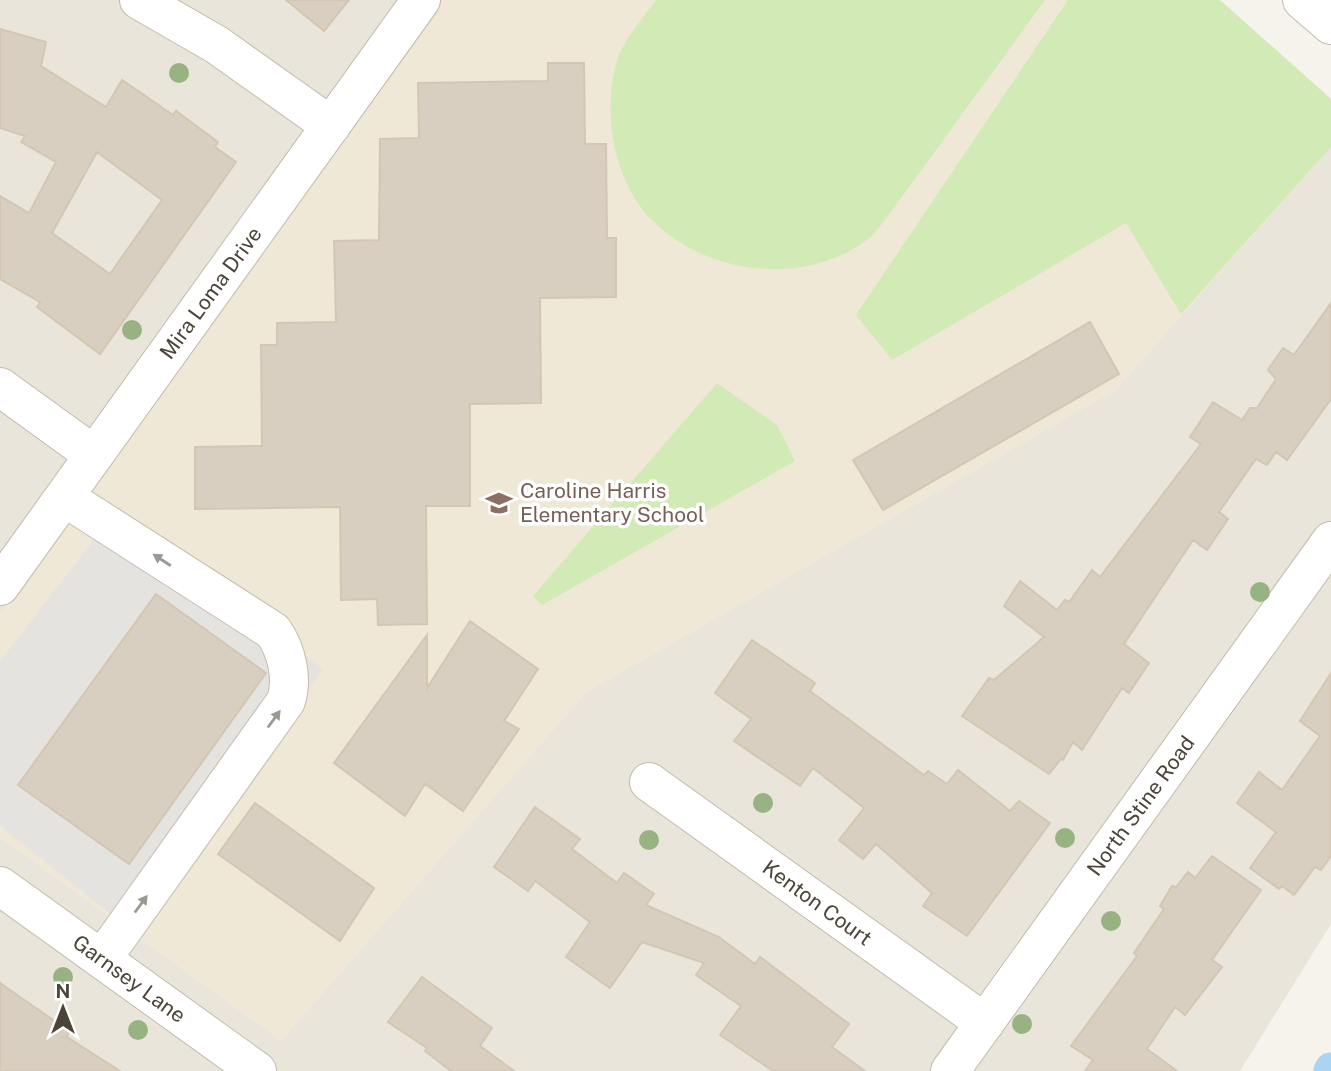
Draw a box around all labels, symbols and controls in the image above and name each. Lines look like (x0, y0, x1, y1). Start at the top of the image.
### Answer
street label: Mira Loma Drive (154, 222, 267, 364)
place label: Caroline Harris Elementary School (520, 478, 704, 527)
school or university icon: Caroline Harris Elementary School (484, 488, 514, 518)
one-way arrow (153, 553, 171, 567)
one-way arrow (267, 710, 281, 728)
street label: North Stine Road (1081, 731, 1200, 880)
street label: Kenton Court (758, 855, 877, 951)
one-way arrow (134, 895, 148, 913)
street label: Garnsey Lane (68, 929, 191, 1028)
north arrow (28, 973, 98, 1043)
text: N (56, 980, 70, 1002)

